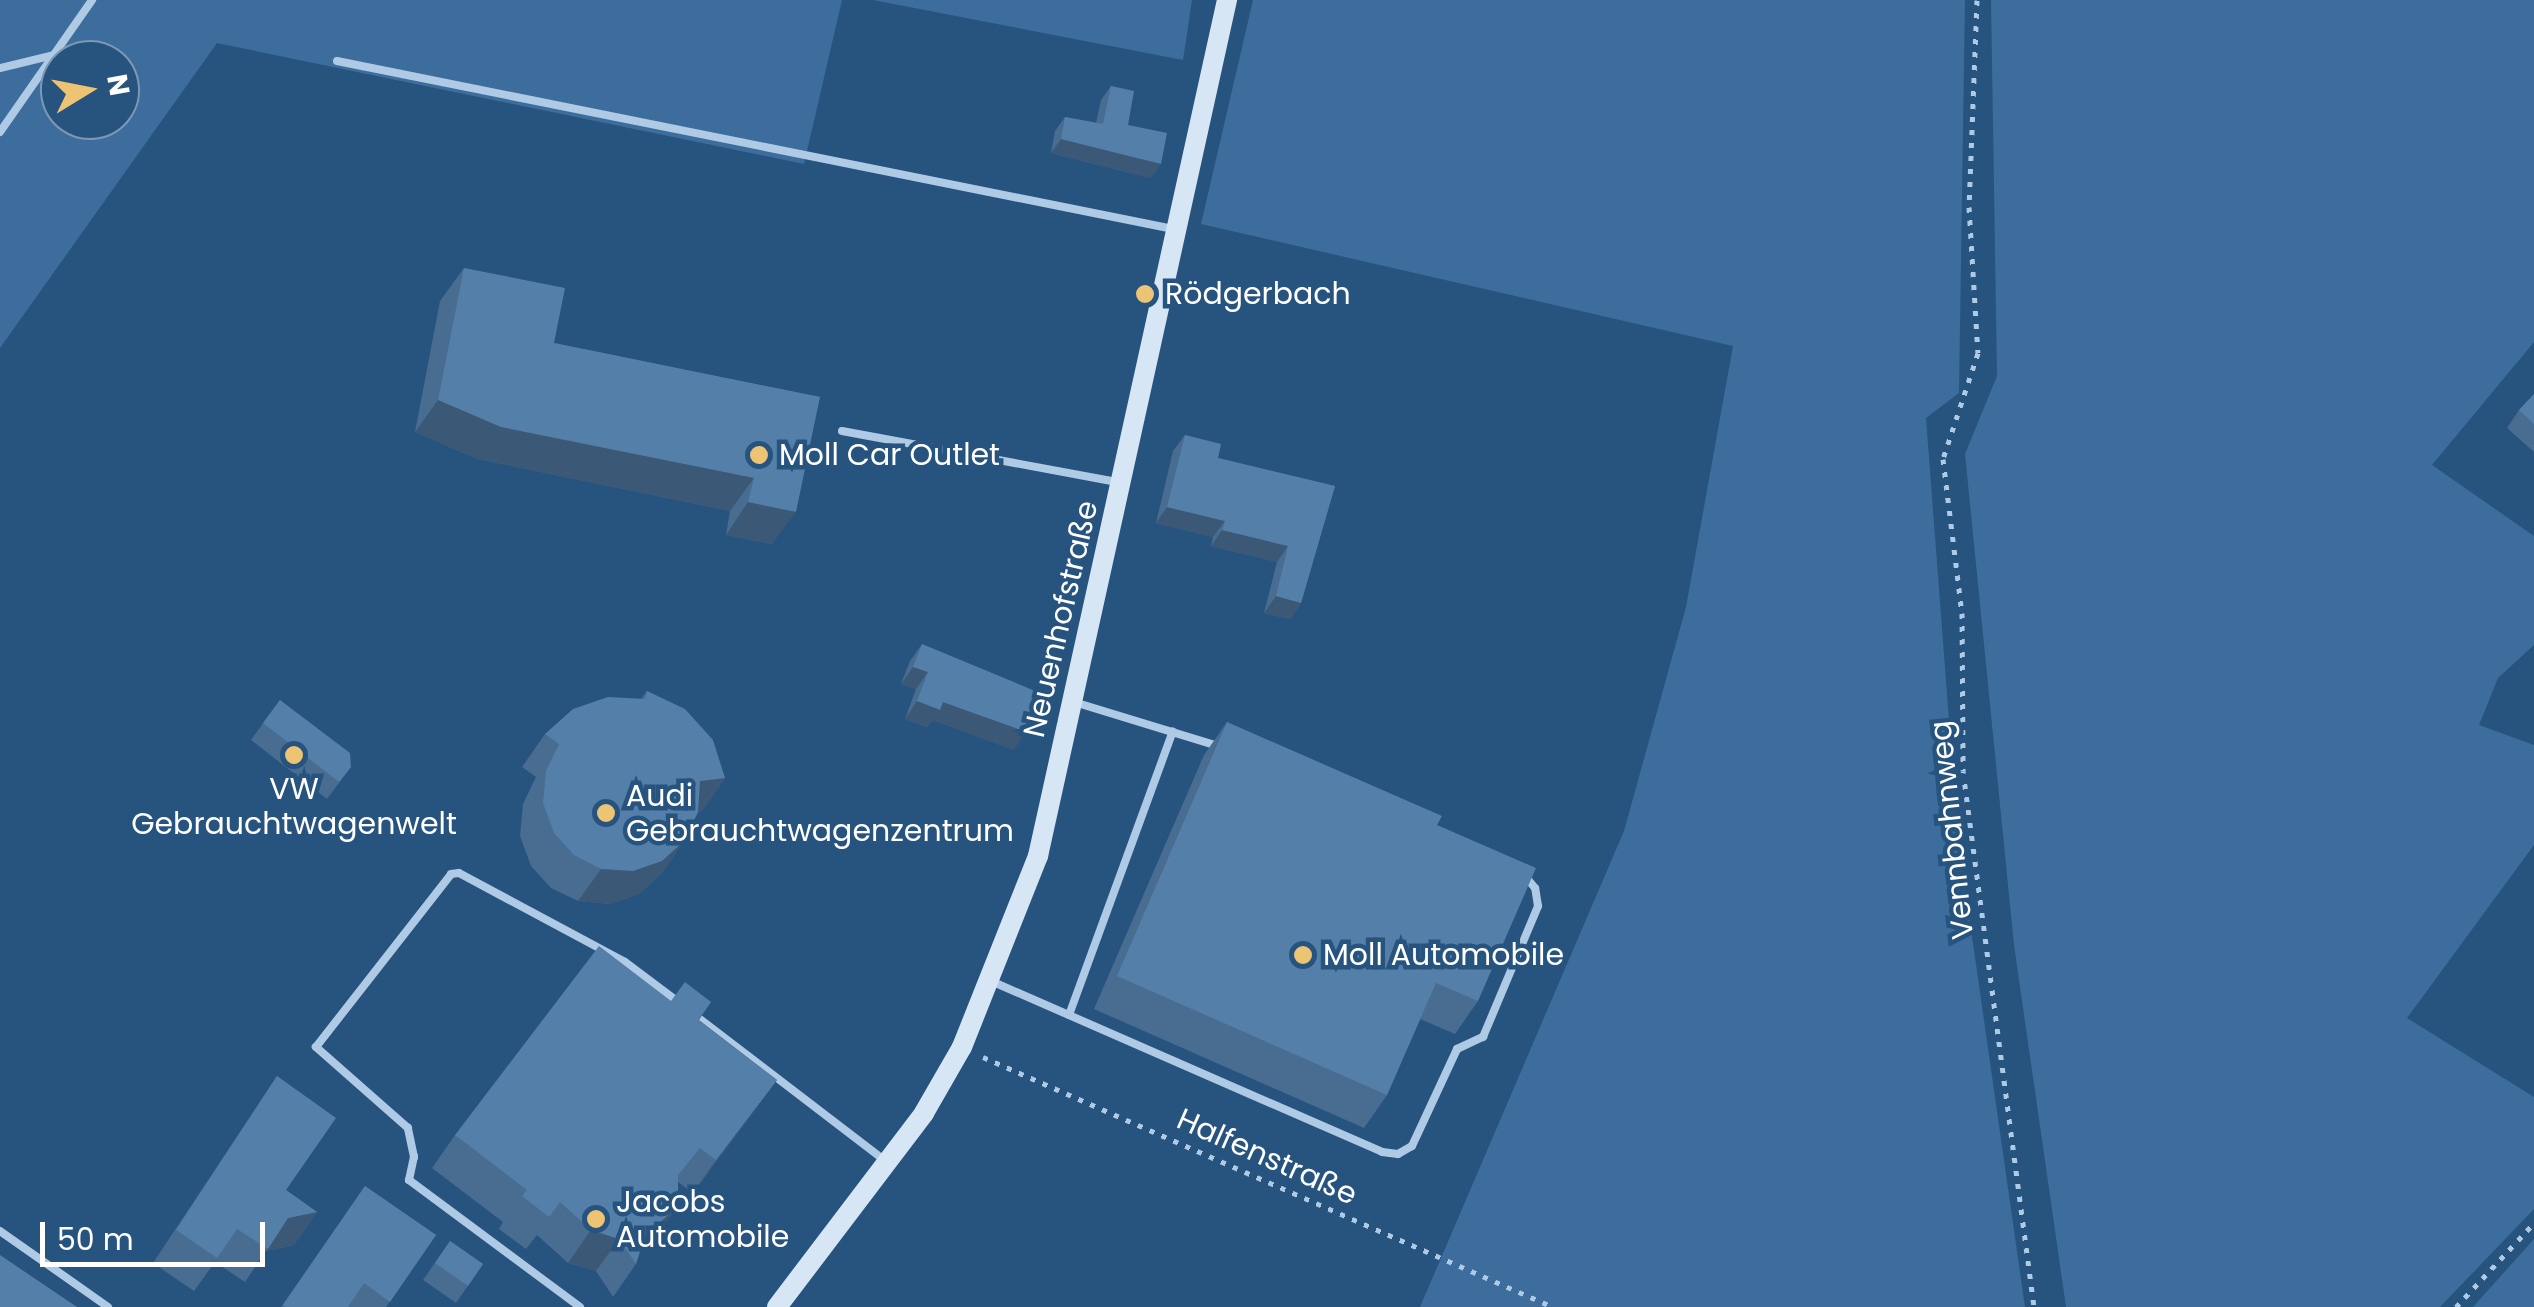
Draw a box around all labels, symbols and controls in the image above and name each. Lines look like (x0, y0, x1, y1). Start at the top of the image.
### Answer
north arrow (40, 40, 140, 140)
text: N (97, 71, 139, 99)
place label: Rödgerbach (1165, 276, 1351, 312)
marker: Rödgerbach (1134, 283, 1156, 305)
place label: Moll Car Outlet (779, 437, 1000, 473)
marker: Moll Car Outlet (748, 444, 770, 466)
street label: Neuenhofstraße (1016, 497, 1106, 741)
street label: Vennbahnweg (1923, 719, 1981, 941)
marker: VW Gebrauchtwagenwelt (283, 744, 305, 766)
place label: VW Gebrauchtwagenwelt (131, 771, 457, 842)
place label: Audi Gebrauchtwagenzentrum (626, 778, 1014, 848)
marker: Audi Gebrauchtwagenzentrum (595, 802, 617, 824)
place label: Moll Automobile (1323, 937, 1564, 973)
marker: Moll Automobile (1292, 944, 1314, 966)
street label: Halfenstraße (1171, 1101, 1363, 1213)
place label: Jacobs Automobile (616, 1184, 789, 1254)
scale bar (45, 1202, 270, 1264)
marker: Jacobs Automobile (585, 1208, 607, 1230)
text: 50 m (57, 1218, 134, 1261)

